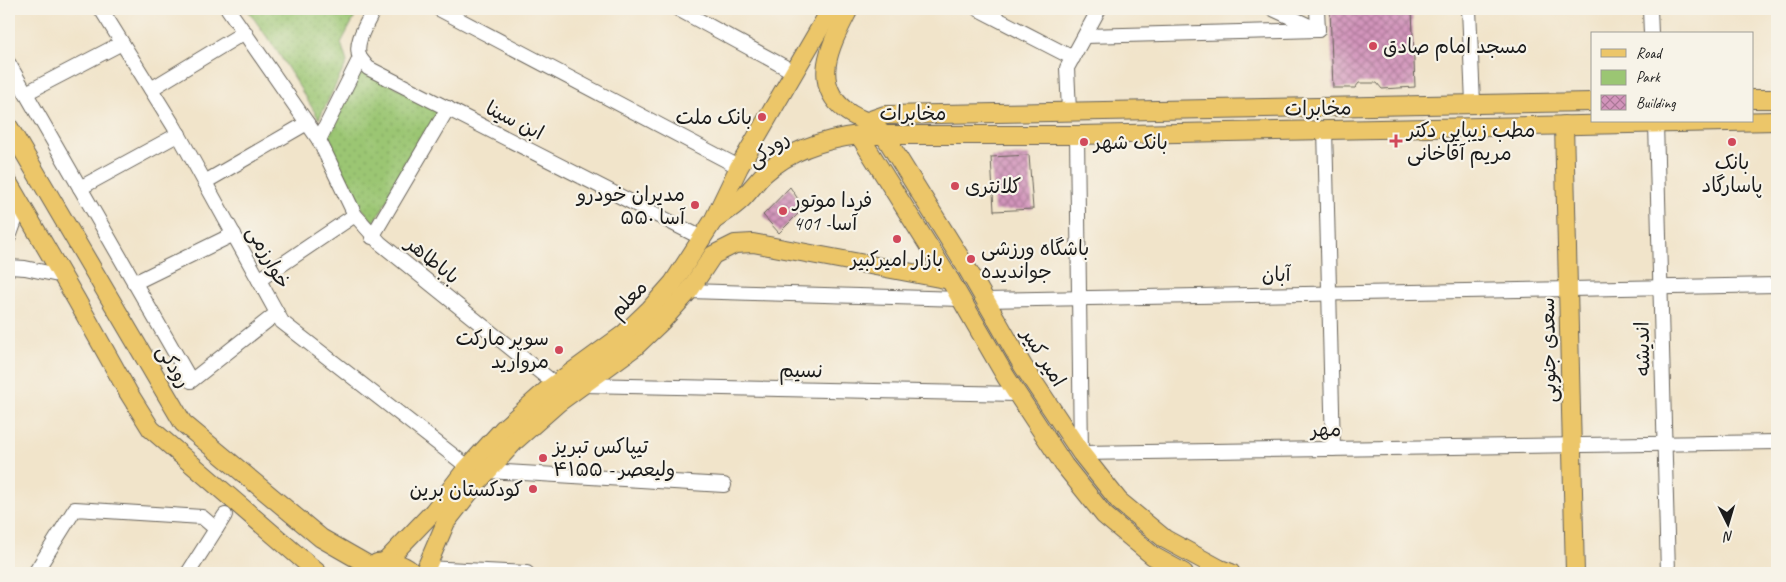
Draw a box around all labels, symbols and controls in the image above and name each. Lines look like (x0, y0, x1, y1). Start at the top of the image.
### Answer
legend (1591, 32, 1754, 122)
place label: مسجد امام صادق (1383, 34, 1527, 61)
marker: مسجد امام صادق (1367, 40, 1379, 52)
text: Road (1636, 44, 1663, 63)
text: Park (1636, 68, 1661, 87)
text: Building (1636, 94, 1676, 113)
street label: ابن سینا (482, 95, 548, 146)
street label: مخابرات (1284, 95, 1352, 122)
street label: مخابرات (880, 101, 946, 126)
place label: بانک ملت (676, 105, 752, 130)
marker: بانک ملت (756, 111, 768, 123)
place label: مطب زیبایی دکتر مریم آقاخانی (1405, 118, 1535, 168)
street label: رودکی (742, 126, 794, 173)
place label: بانک شهر (1092, 130, 1168, 155)
marker: مطب زیبایی دکتر مریم آقاخانی (1389, 134, 1403, 148)
marker: بانک شهر (1078, 136, 1090, 148)
marker: بانک پاسارگاد (1726, 136, 1738, 148)
place label: بانک پاسارگاد (1701, 150, 1763, 198)
place label: کلانتری (965, 174, 1021, 199)
marker: کلانتری (949, 180, 961, 192)
place label: مدیران خودرو ۵۵۰ آسا (575, 182, 686, 230)
place label: فردا موتور 401 -آسا (791, 188, 872, 236)
marker: مدیران خودرو ۵۵۰ آسا (689, 199, 701, 211)
marker: فردا موتور 401 -آسا (777, 205, 789, 217)
street label: خوارزمی (241, 221, 296, 293)
street label: باباطاهر (399, 230, 465, 290)
marker: بازار امیرکبیر (891, 233, 903, 245)
place label: باشگاه ورزشی جواندیده (981, 236, 1089, 284)
place label: بازار امیرکبیر (849, 247, 943, 272)
marker: باشگاه ورزشی جواندیده (965, 253, 977, 265)
street label: آبان (1261, 262, 1292, 287)
street label: معلم (604, 275, 654, 325)
street label: سعدى جنوبی (1535, 297, 1563, 403)
street label: اندیشه (1630, 321, 1655, 377)
street label: امیر کبیر (1015, 322, 1071, 391)
place label: سوپر مارکت مروارید (455, 326, 549, 374)
street label: رودکی (151, 340, 196, 392)
marker: سوپر مارکت مروارید (553, 344, 565, 356)
street label: نسیم (779, 358, 823, 385)
street label: مهر (1309, 417, 1341, 442)
place label: تیپاکس تبریز ولیعصر - ۴۱۵۵ (551, 434, 675, 482)
marker: تیپاکس تبریز ولیعصر - ۴۱۵۵ (537, 452, 549, 464)
place label: کودکستان برین (410, 477, 523, 502)
marker: کودکستان برین (527, 483, 539, 495)
north arrow (1704, 500, 1754, 550)
text: N (1722, 528, 1734, 546)

